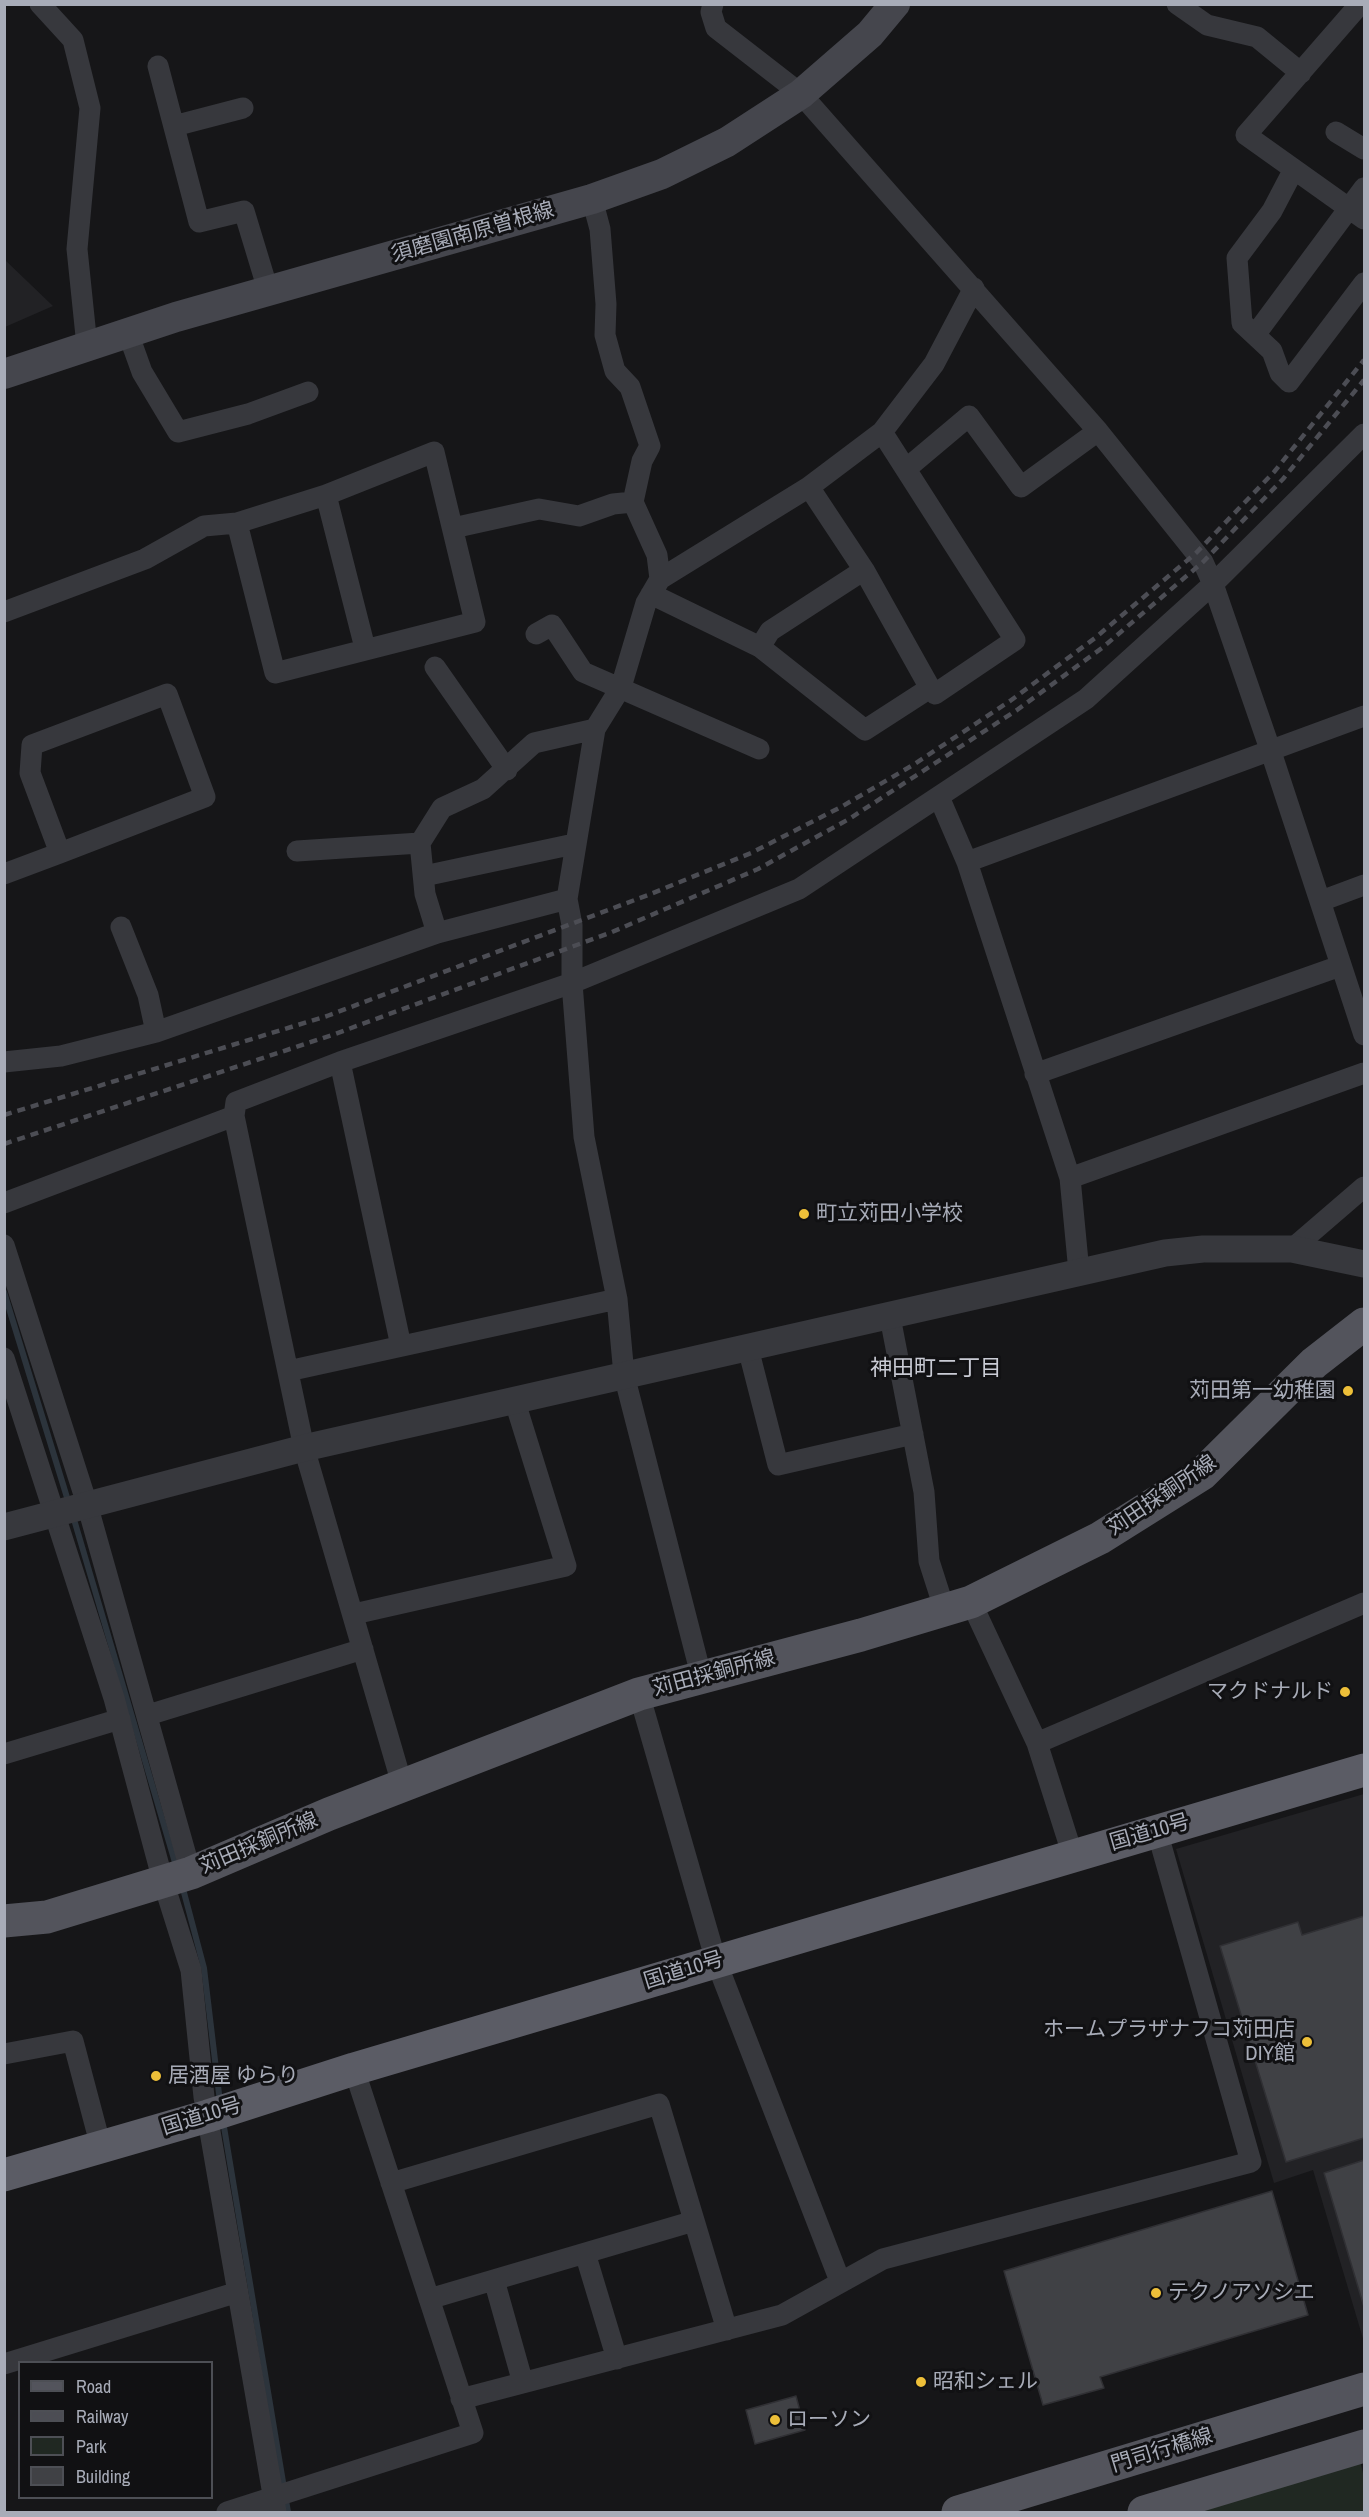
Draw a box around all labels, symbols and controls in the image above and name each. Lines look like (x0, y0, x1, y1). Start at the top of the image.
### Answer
street label: 須磨園南原曽根線 (389, 198, 557, 268)
place label: 町立苅田小学校 (816, 1201, 963, 1227)
marker: 町立苅田小学校 (797, 1207, 811, 1221)
district label: 神田町二丁目 (870, 1356, 1002, 1382)
place label: 苅田第一幼稚園 (1189, 1378, 1336, 1404)
marker: 苅田第一幼稚園 (1341, 1384, 1355, 1398)
street label: 苅田採銅所線 (1103, 1450, 1221, 1542)
street label: 苅田採銅所線 (650, 1646, 778, 1702)
place label: マクドナルド (1207, 1679, 1333, 1705)
marker: マクドナルド (1338, 1685, 1352, 1699)
street label: 苅田採銅所線 (196, 1808, 322, 1880)
street label: 国道10号 (1107, 1810, 1193, 1856)
street label: 国道10号 (641, 1947, 727, 1995)
place label: ホームプラザナフコ苅田店 DIY館 (1043, 2017, 1295, 2067)
marker: ホームプラザナフコ苅田店 DIY館 (1300, 2035, 1314, 2049)
place label: 居酒屋 ゆらり (168, 2063, 299, 2089)
marker: 居酒屋 ゆらり (149, 2069, 163, 2083)
street label: 国道10号 (159, 2093, 245, 2141)
place label: テクノアソシエ (1168, 2280, 1315, 2306)
marker: テクノアソシエ (1149, 2286, 1163, 2300)
legend (18, 2361, 213, 2499)
place label: 昭和シェル (933, 2369, 1038, 2395)
text: Road (76, 2374, 111, 2399)
marker: 昭和シェル (914, 2375, 928, 2389)
text: Railway (76, 2404, 129, 2429)
place label: ローソン (787, 2407, 871, 2433)
marker: ローソン (768, 2413, 782, 2427)
street label: 門司行橋線 (1108, 2424, 1216, 2478)
text: Park (76, 2434, 106, 2459)
text: Building (76, 2464, 130, 2489)

